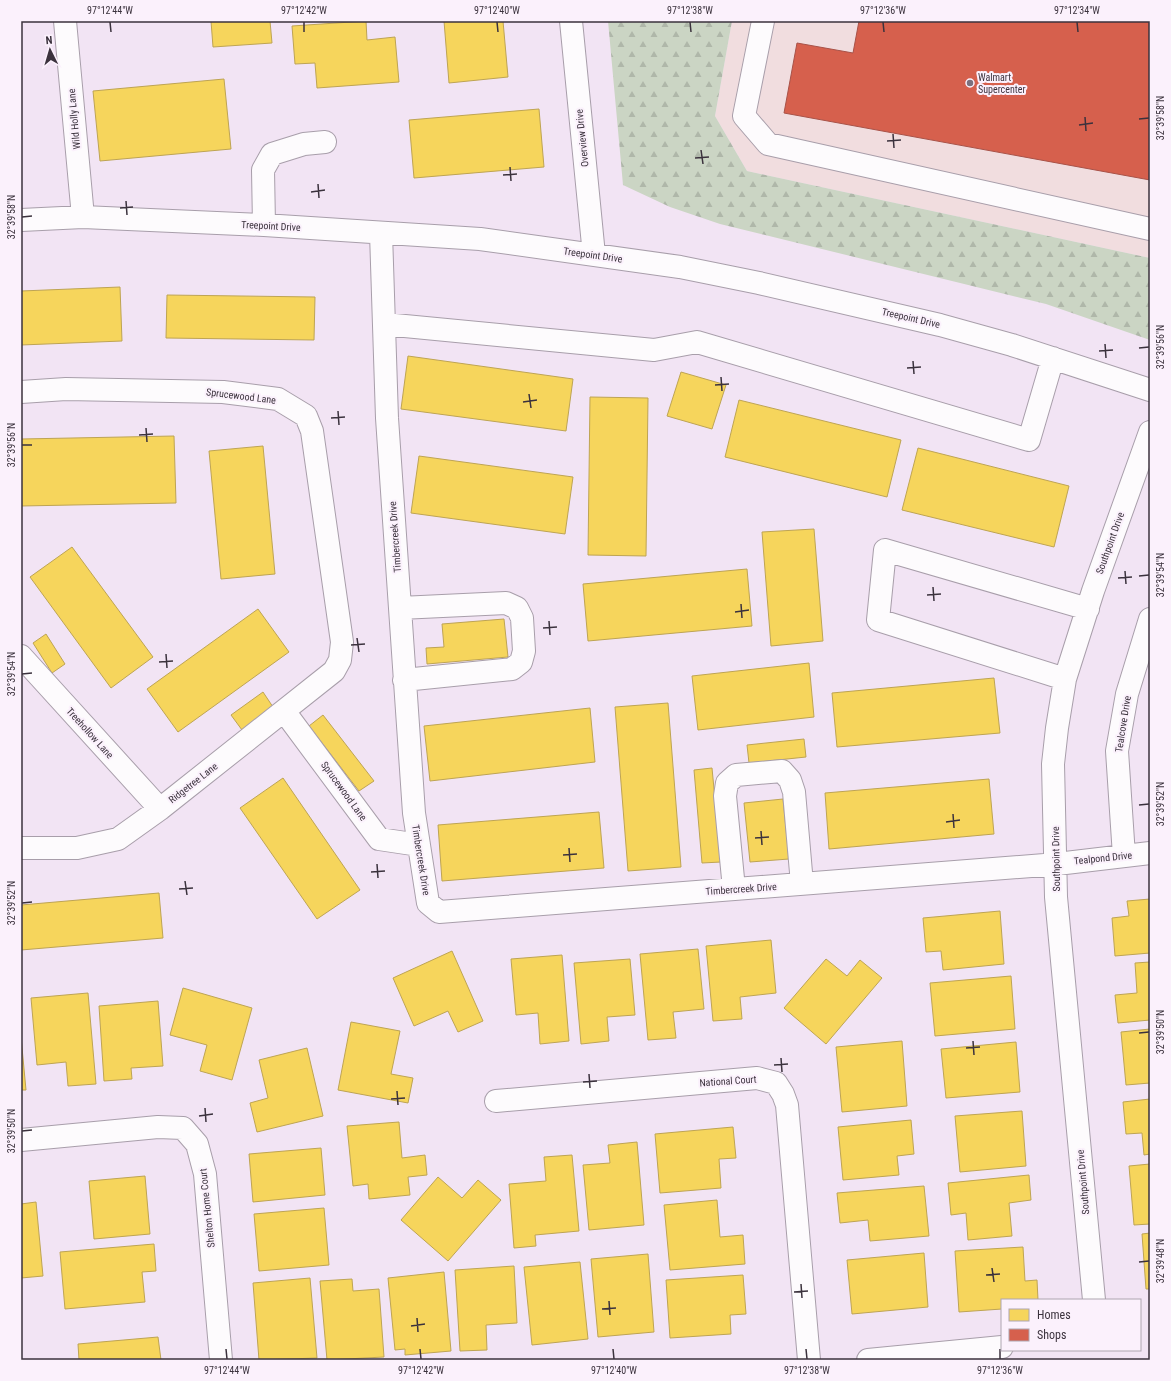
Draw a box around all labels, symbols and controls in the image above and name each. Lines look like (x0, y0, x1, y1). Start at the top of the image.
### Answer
text: 97°12'44"W (87, 5, 133, 16)
text: 97°12'42"W (281, 5, 327, 16)
text: 97°12'40"W (474, 5, 520, 16)
text: 97°12'38"W (667, 5, 713, 16)
text: 97°12'36"W (860, 5, 906, 16)
text: 97°12'34"W (1054, 5, 1100, 16)
north arrow (30, 30, 70, 70)
text: N (45, 34, 53, 47)
place label: Walmart Supercenter (978, 72, 1025, 95)
marker: Walmart Supercenter (965, 78, 975, 88)
street label: Wild Holly Lane (66, 88, 82, 150)
text: 32°39'58"N (1155, 96, 1166, 140)
street label: Overview Drive (573, 108, 591, 167)
text: 32°39'58"N (6, 195, 17, 239)
street label: Treepoint Drive (241, 219, 301, 233)
street label: Treepoint Drive (563, 245, 624, 265)
street label: Treepoint Drive (881, 306, 942, 330)
text: 32°39'56"N (1155, 325, 1166, 369)
street label: Sprucewood Lane (205, 386, 277, 406)
text: 32°39'56"N (6, 423, 17, 467)
street label: Timbercreek Drive (387, 501, 403, 573)
street label: Southpoint Drive (1094, 510, 1126, 575)
text: 32°39'54"N (1155, 553, 1166, 597)
text: 32°39'54"N (6, 652, 17, 696)
street label: Tealcove Drive (1113, 695, 1133, 753)
street label: Treehollow Lane (64, 705, 116, 761)
street label: Sprucewood Lane (319, 759, 369, 823)
street label: Ridgetree Lane (166, 760, 220, 805)
text: 32°39'52"N (1155, 782, 1166, 826)
street label: Timbercreek Drive (410, 824, 432, 896)
street label: Southpoint Drive (1050, 826, 1062, 892)
street label: Tealpond Drive (1073, 849, 1133, 867)
text: 32°39'52"N (6, 881, 17, 925)
street label: Timbercreek Drive (705, 881, 777, 897)
text: 32°39'50"N (1155, 1010, 1166, 1054)
street label: National Court (699, 1074, 757, 1088)
text: 32°39'50"N (6, 1109, 17, 1153)
street label: Southpoint Drive (1075, 1149, 1091, 1215)
street label: Shelton Home Court (197, 1168, 217, 1248)
text: 32°39'48"N (1155, 1239, 1166, 1283)
legend (1001, 1299, 1141, 1351)
text: Homes (1037, 1308, 1071, 1322)
text: Shops (1037, 1328, 1066, 1342)
text: 97°12'44"W (204, 1365, 250, 1376)
text: 97°12'42"W (398, 1365, 444, 1376)
text: 97°12'40"W (591, 1365, 637, 1376)
text: 97°12'38"W (784, 1365, 830, 1376)
text: 97°12'36"W (977, 1365, 1023, 1376)

